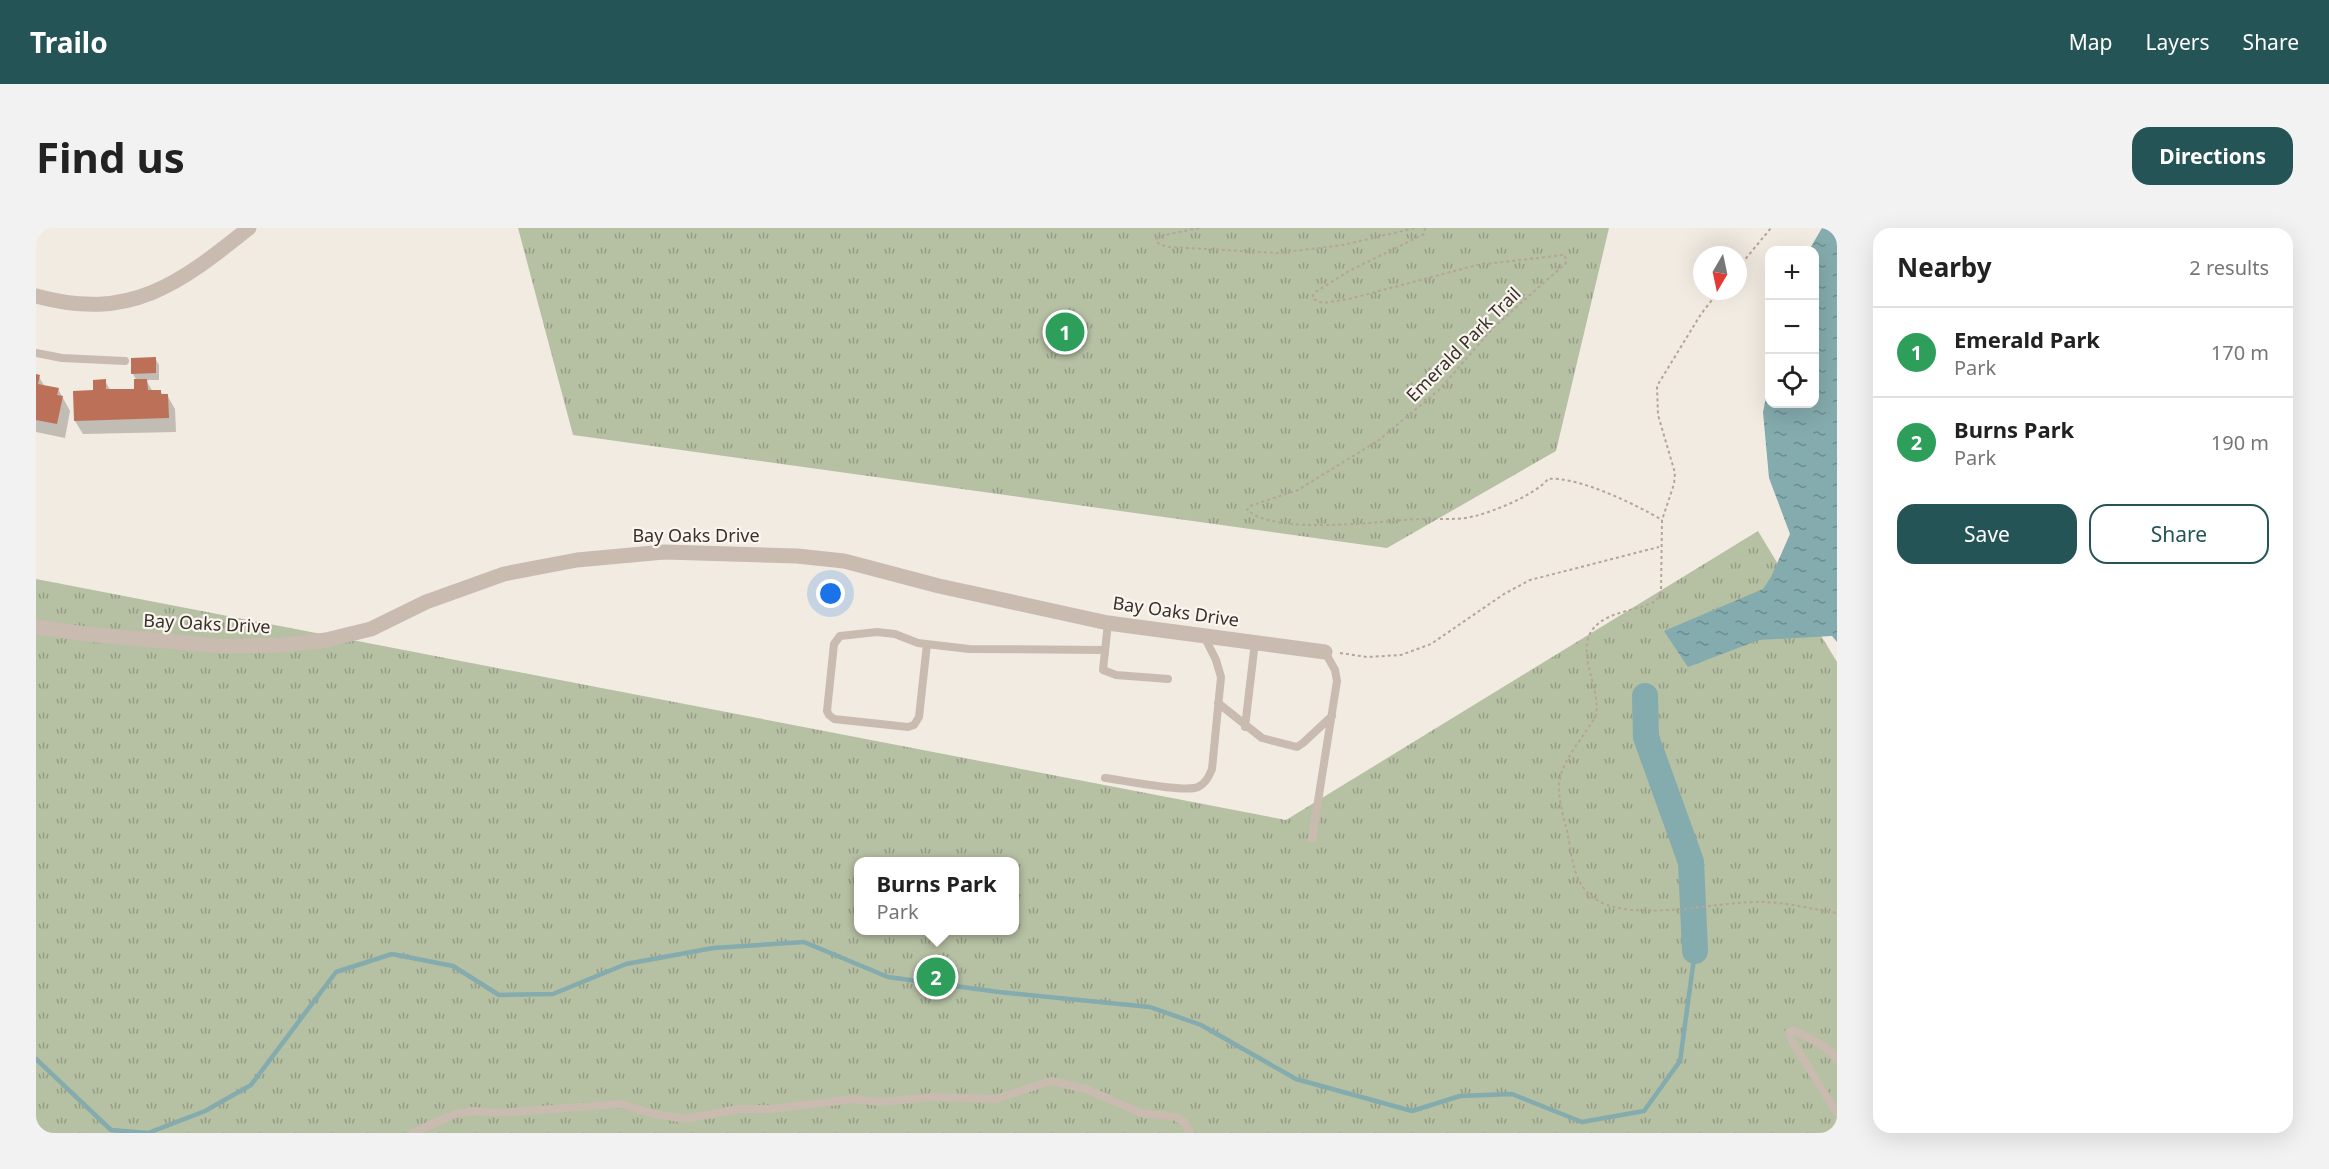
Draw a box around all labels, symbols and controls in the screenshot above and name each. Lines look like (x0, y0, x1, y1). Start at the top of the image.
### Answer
text: Trailo (30, 23, 108, 61)
text: Map (2069, 28, 2113, 56)
text: Layers (2146, 28, 2210, 56)
text: Share (2243, 28, 2299, 56)
button: Directions (2132, 127, 2293, 185)
text: Find us (36, 128, 185, 185)
north arrow (1693, 246, 1747, 300)
map controls (1765, 246, 1819, 408)
button: + (1765, 246, 1819, 300)
text: Nearby (1897, 249, 1992, 285)
text: 2 results (2189, 254, 2269, 281)
street label: Emerald Park Trail (1400, 281, 1526, 407)
button: − (1765, 300, 1819, 354)
pin: 1 (1046, 310, 1084, 354)
text: Emerald Park (1954, 324, 2100, 354)
text: 1 (1911, 339, 1922, 366)
text: 170 m (2211, 339, 2269, 366)
button: locate (1765, 354, 1819, 408)
text: Park (1954, 354, 1996, 381)
text: Burns Park (1954, 414, 2074, 444)
text: 2 (1911, 429, 1922, 456)
text: 190 m (2211, 429, 2269, 456)
text: Park (1954, 444, 1996, 471)
button: Save (1897, 504, 2077, 564)
button: Share (2089, 504, 2269, 564)
street label: Bay Oaks Drive (632, 523, 760, 547)
your location (816, 579, 845, 608)
street label: Bay Oaks Drive (1111, 590, 1241, 632)
street label: Bay Oaks Drive (143, 608, 271, 638)
popup (854, 857, 1019, 935)
text: Burns Park (876, 868, 997, 898)
text: Park (876, 898, 919, 925)
pin: 2 (916, 954, 956, 999)

